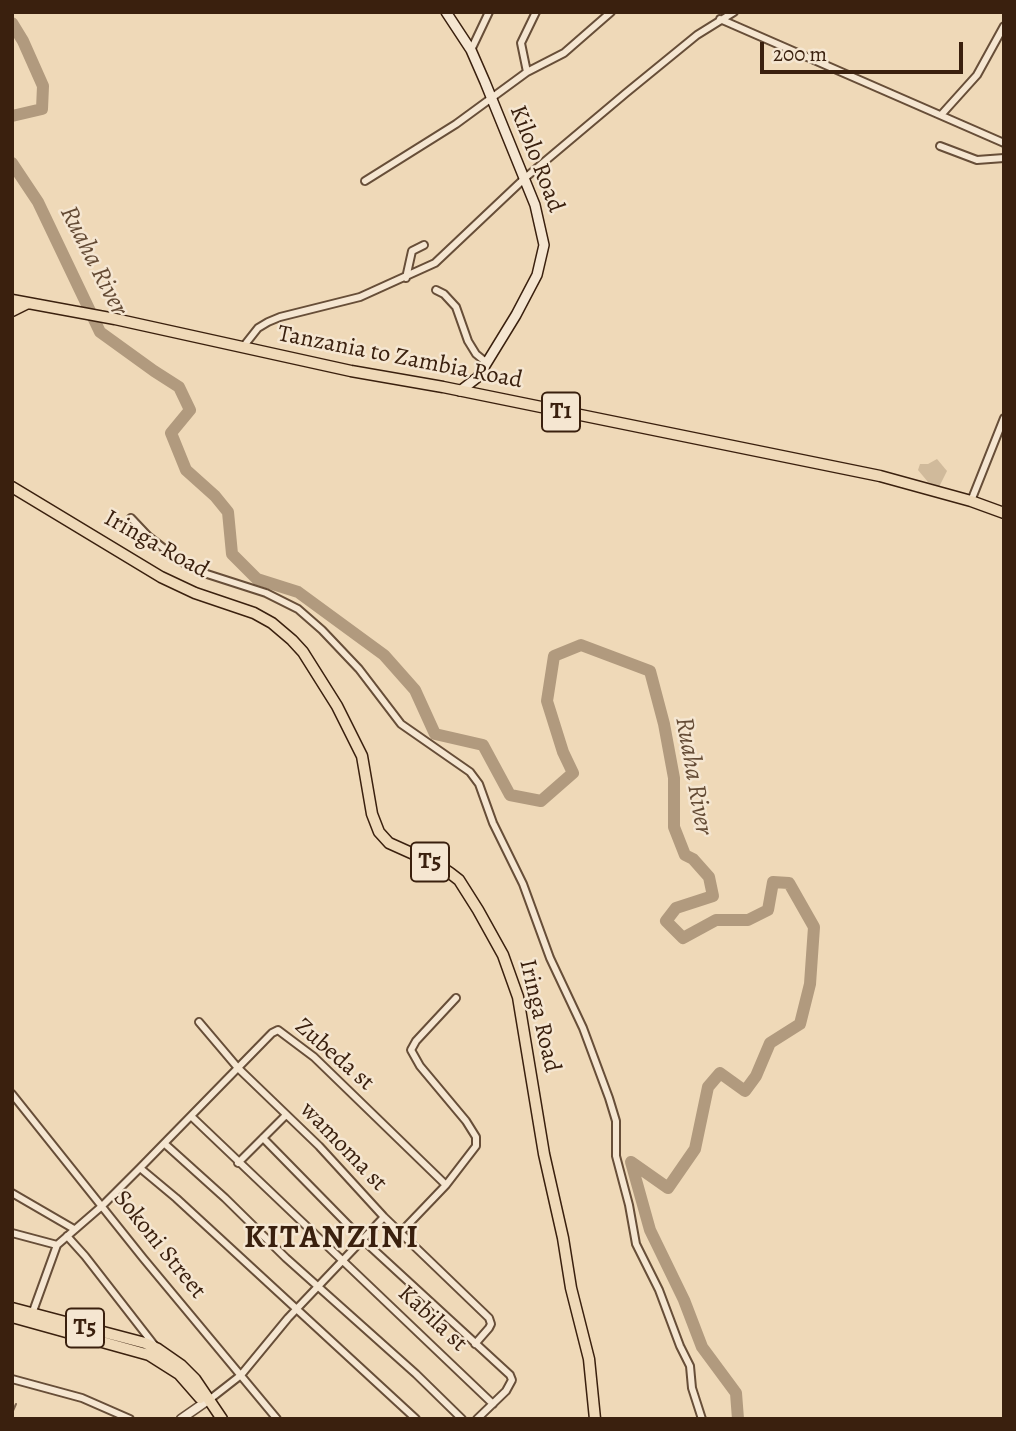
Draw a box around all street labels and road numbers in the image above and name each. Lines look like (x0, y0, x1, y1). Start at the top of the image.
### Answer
street label: Kilolo Road (502, 101, 570, 217)
street label: Tanzania to Zambia Road (275, 320, 525, 396)
road number: T1 (542, 392, 580, 432)
street label: Iringa Road (99, 504, 213, 586)
road number: T5 (411, 842, 449, 882)
street label: Iringa Road (512, 957, 566, 1075)
street label: Zubeda st (288, 1013, 380, 1097)
street label: wamoma st (293, 1096, 393, 1198)
street label: Sokoni Street (107, 1185, 211, 1305)
street label: Kabila st (391, 1280, 473, 1358)
road number: T5 (66, 1308, 104, 1348)

